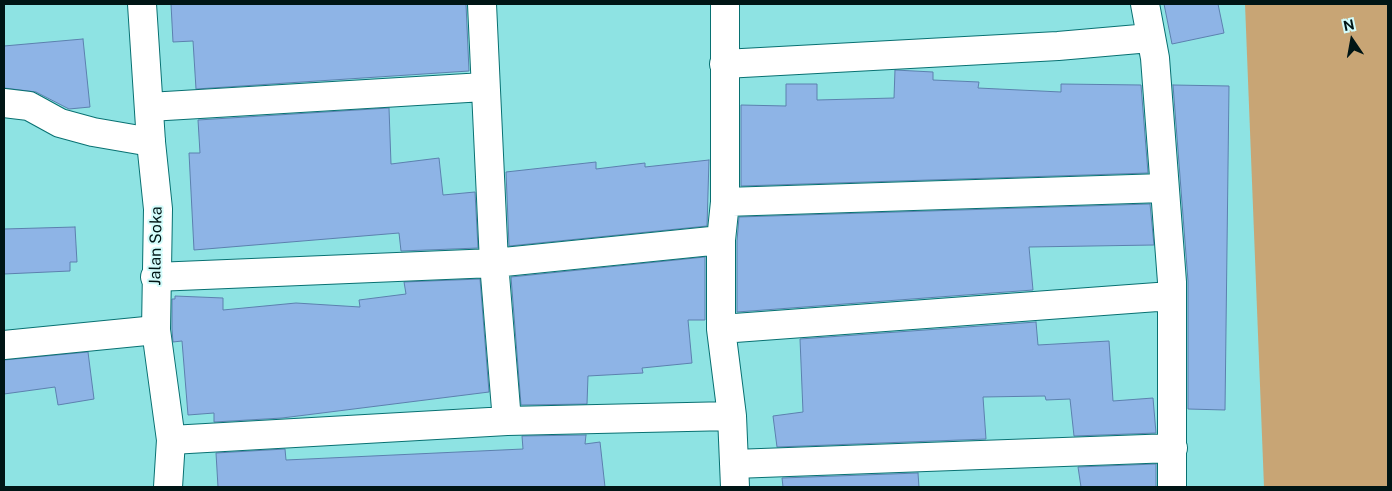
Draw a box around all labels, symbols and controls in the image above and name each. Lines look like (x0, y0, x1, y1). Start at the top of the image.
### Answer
north arrow (1327, 15, 1377, 65)
text: N (1342, 16, 1356, 34)
street label: Jalan Soka (146, 206, 166, 286)

